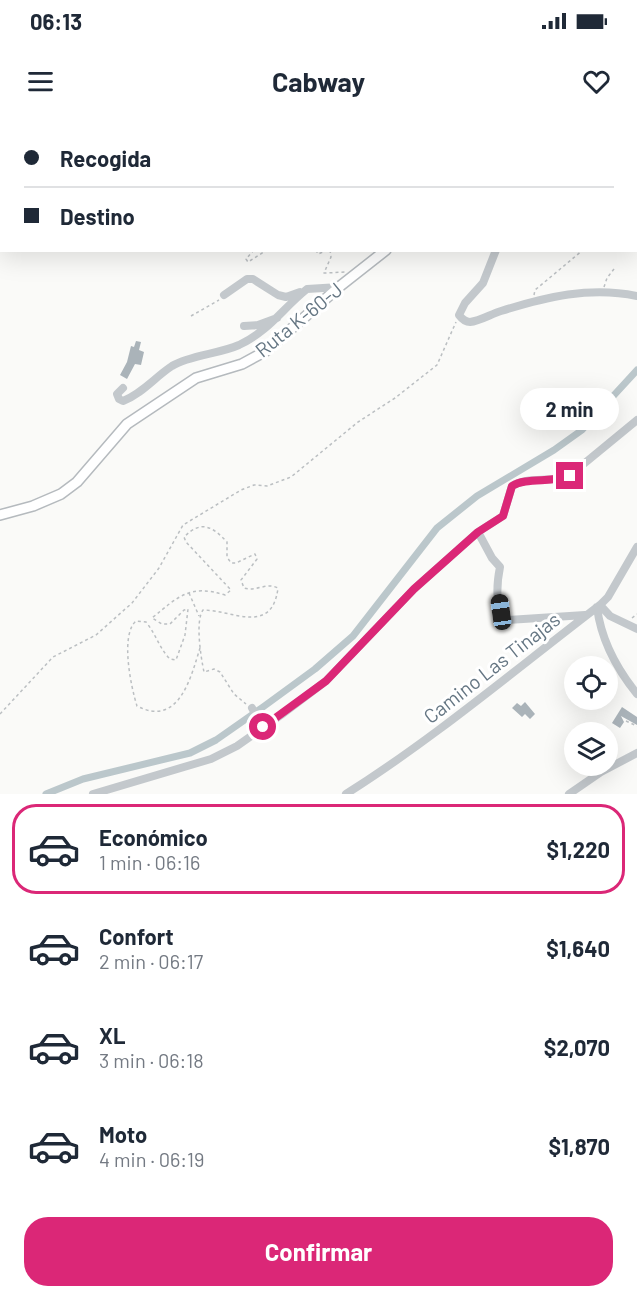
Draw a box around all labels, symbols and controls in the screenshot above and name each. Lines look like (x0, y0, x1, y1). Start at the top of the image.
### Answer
text: 06:13 (30, 8, 82, 34)
icon: menu (24, 65, 57, 98)
text: Cabway (272, 65, 365, 97)
icon: heart (580, 65, 613, 98)
text: Recogida (60, 145, 151, 171)
text: Destino (60, 203, 135, 229)
street label: Ruta K-60-J (250, 277, 347, 362)
callout: 2 min (520, 389, 620, 431)
text: 2 min (546, 397, 593, 421)
route end (556, 462, 583, 489)
car (490, 593, 512, 631)
street label: Camino Las Tinajas (418, 606, 564, 728)
map controls (564, 656, 618, 776)
button: locate (564, 656, 618, 710)
route start (249, 713, 276, 740)
button: layers (564, 722, 618, 776)
icon: car (27, 822, 81, 876)
text: Económico (99, 824, 208, 850)
text: $1,220 (547, 836, 610, 862)
text: 1 min · 06:16 (99, 850, 200, 874)
icon: car (27, 921, 81, 975)
text: Confort (99, 923, 174, 949)
text: $1,640 (546, 935, 610, 961)
text: 2 min · 06:17 (99, 949, 203, 973)
icon: car (27, 1020, 81, 1074)
text: XL (99, 1022, 125, 1048)
text: $2,070 (544, 1034, 610, 1060)
text: 3 min · 06:18 (99, 1048, 204, 1072)
icon: car (27, 1119, 81, 1173)
text: Moto (99, 1121, 147, 1147)
text: $1,870 (548, 1133, 610, 1159)
text: 4 min · 06:19 (99, 1147, 204, 1171)
button: Confirmar (24, 1217, 613, 1286)

